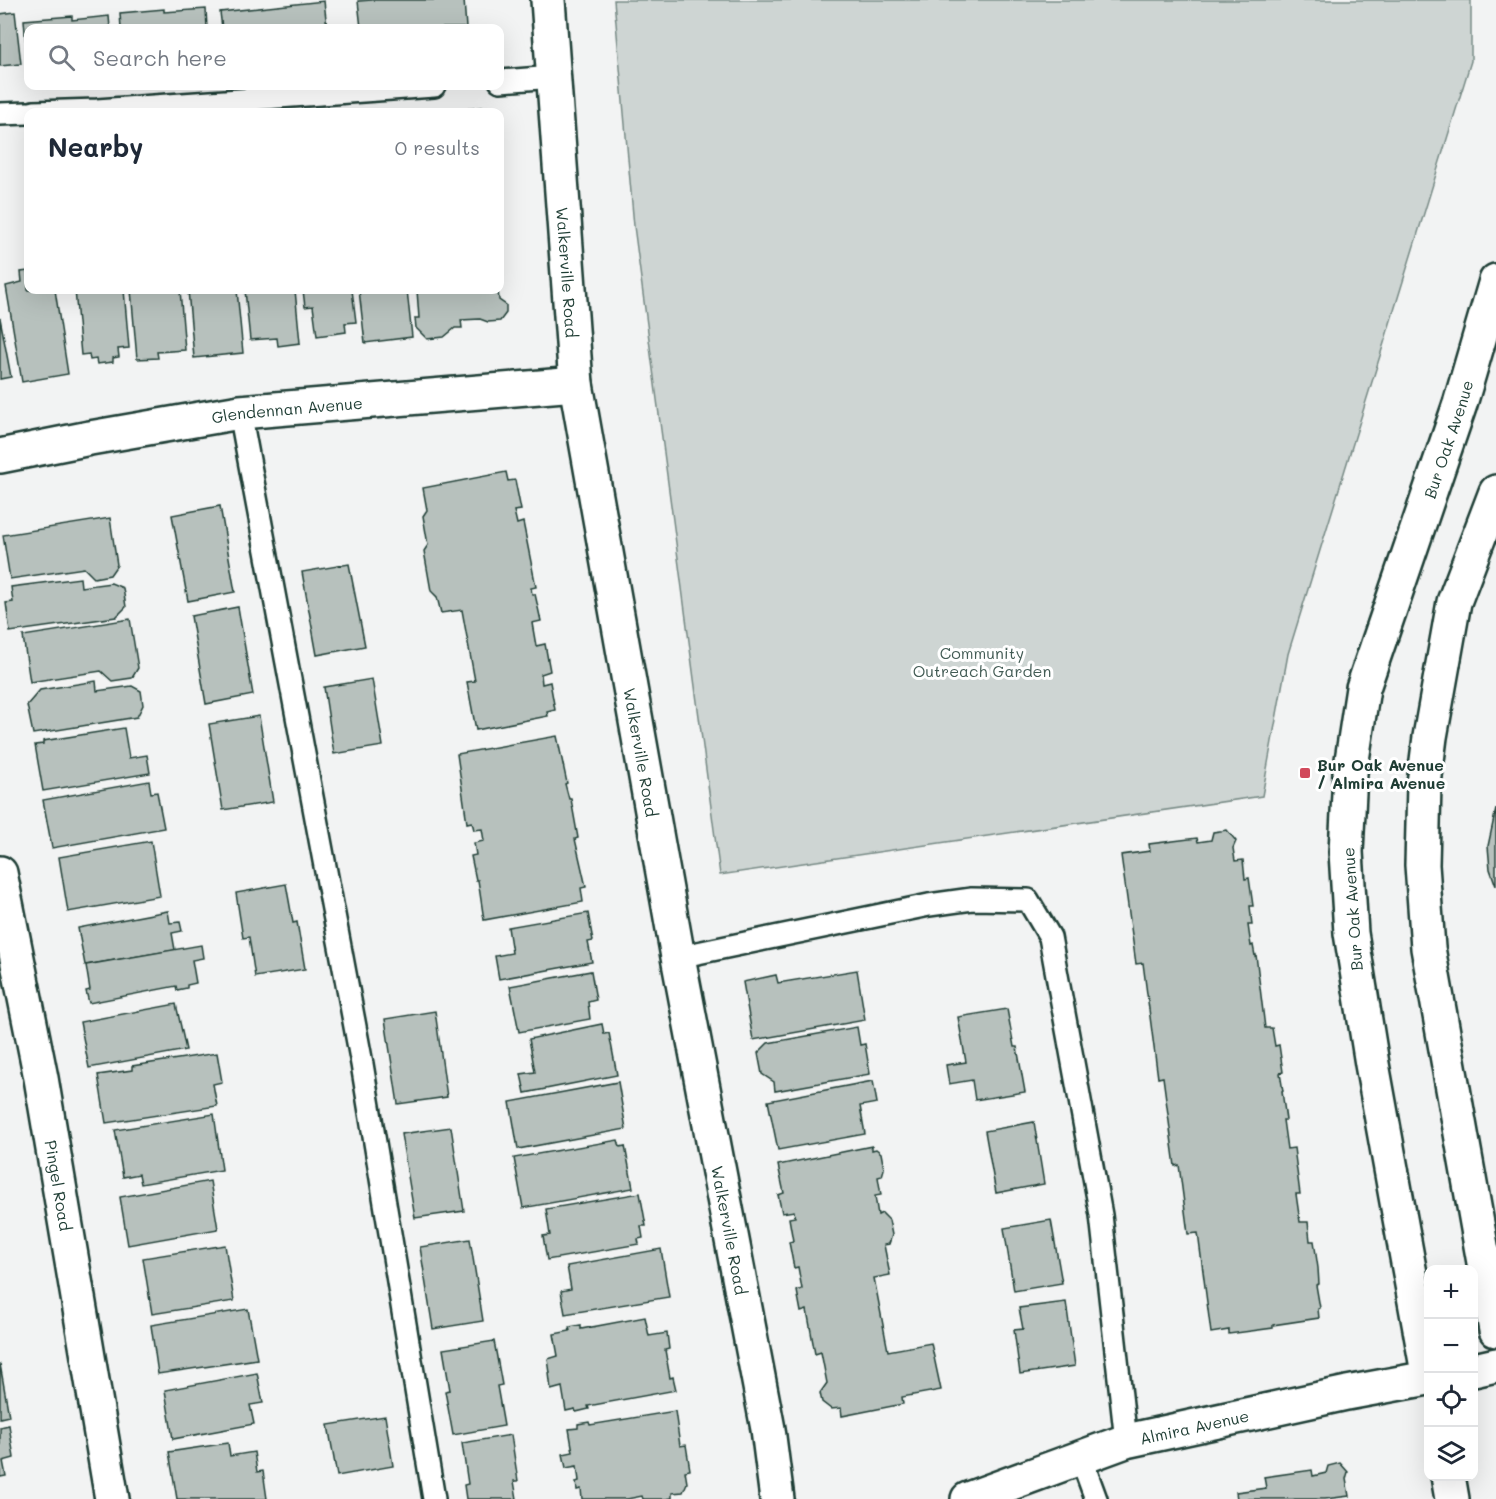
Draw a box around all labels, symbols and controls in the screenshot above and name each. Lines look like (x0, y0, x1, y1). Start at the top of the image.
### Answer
search box (24, 24, 504, 90)
icon: search (45, 41, 78, 74)
text: Search here (93, 43, 227, 72)
text: Nearby (48, 130, 143, 164)
text: 0 results (395, 134, 480, 160)
street label: Walkerville Road (553, 206, 583, 338)
street label: Bur Oak Avenue (1418, 377, 1477, 501)
street label: Glendennan Avenue (210, 391, 363, 427)
park label: Community Outreach Garden (913, 642, 1051, 681)
street label: Walkerville Road (620, 686, 663, 818)
place label: Bur Oak Avenue / Almira Avenue (1317, 754, 1445, 793)
marker: Bur Oak Avenue / Almira Avenue (1298, 766, 1312, 780)
street label: Bur Oak Avenue (1337, 847, 1367, 971)
street label: Pingel Road (41, 1138, 77, 1232)
street label: Walkerville Road (707, 1164, 753, 1296)
map controls (1424, 1265, 1478, 1481)
button: + (1424, 1265, 1478, 1319)
button: − (1424, 1319, 1478, 1373)
button: locate (1424, 1373, 1478, 1427)
street label: Almira Avenue (1137, 1404, 1251, 1448)
button: layers (1424, 1427, 1478, 1481)

